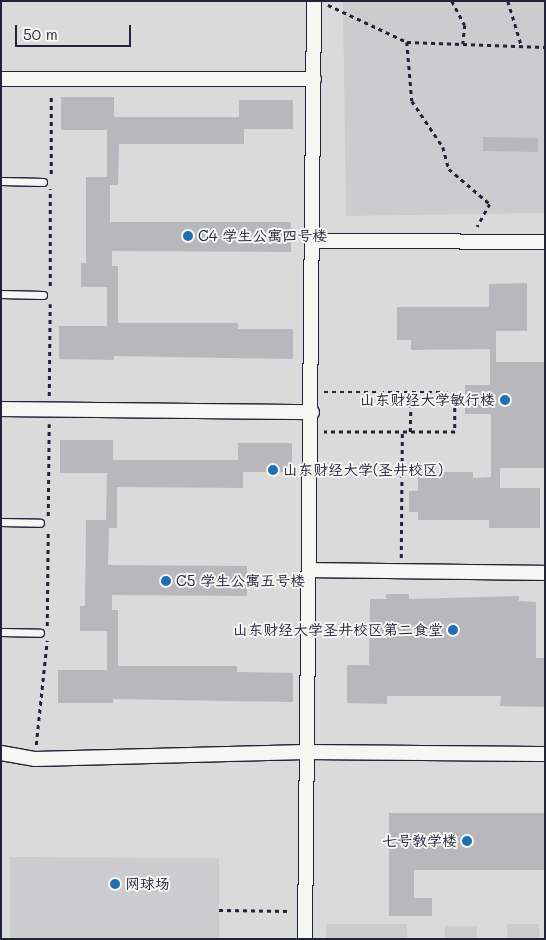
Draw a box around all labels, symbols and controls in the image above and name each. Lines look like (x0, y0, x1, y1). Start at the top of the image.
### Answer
scale bar (18, 15, 134, 47)
text: 50 m (23, 24, 58, 44)
place label: C4 学生公寓四号楼 (198, 227, 327, 245)
marker: C4 学生公寓四号楼 (182, 230, 194, 242)
place label: 山东财经大学敏行楼 (360, 391, 495, 409)
marker: 山东财经大学敏行楼 (499, 394, 511, 406)
place label: 山东财经大学(圣井校区) (283, 461, 443, 479)
marker: 山东财经大学(圣井校区) (267, 464, 279, 476)
place label: C5 学生公寓五号楼 (176, 572, 305, 590)
marker: C5 学生公寓五号楼 (160, 575, 172, 587)
place label: 山东财经大学圣井校区第二食堂 (233, 621, 443, 639)
marker: 山东财经大学圣井校区第二食堂 (447, 624, 459, 636)
place label: 七号教学楼 (382, 832, 457, 850)
marker: 七号教学楼 (461, 835, 473, 847)
place label: 网球场 (125, 875, 170, 893)
marker: 网球场 (109, 878, 121, 890)

